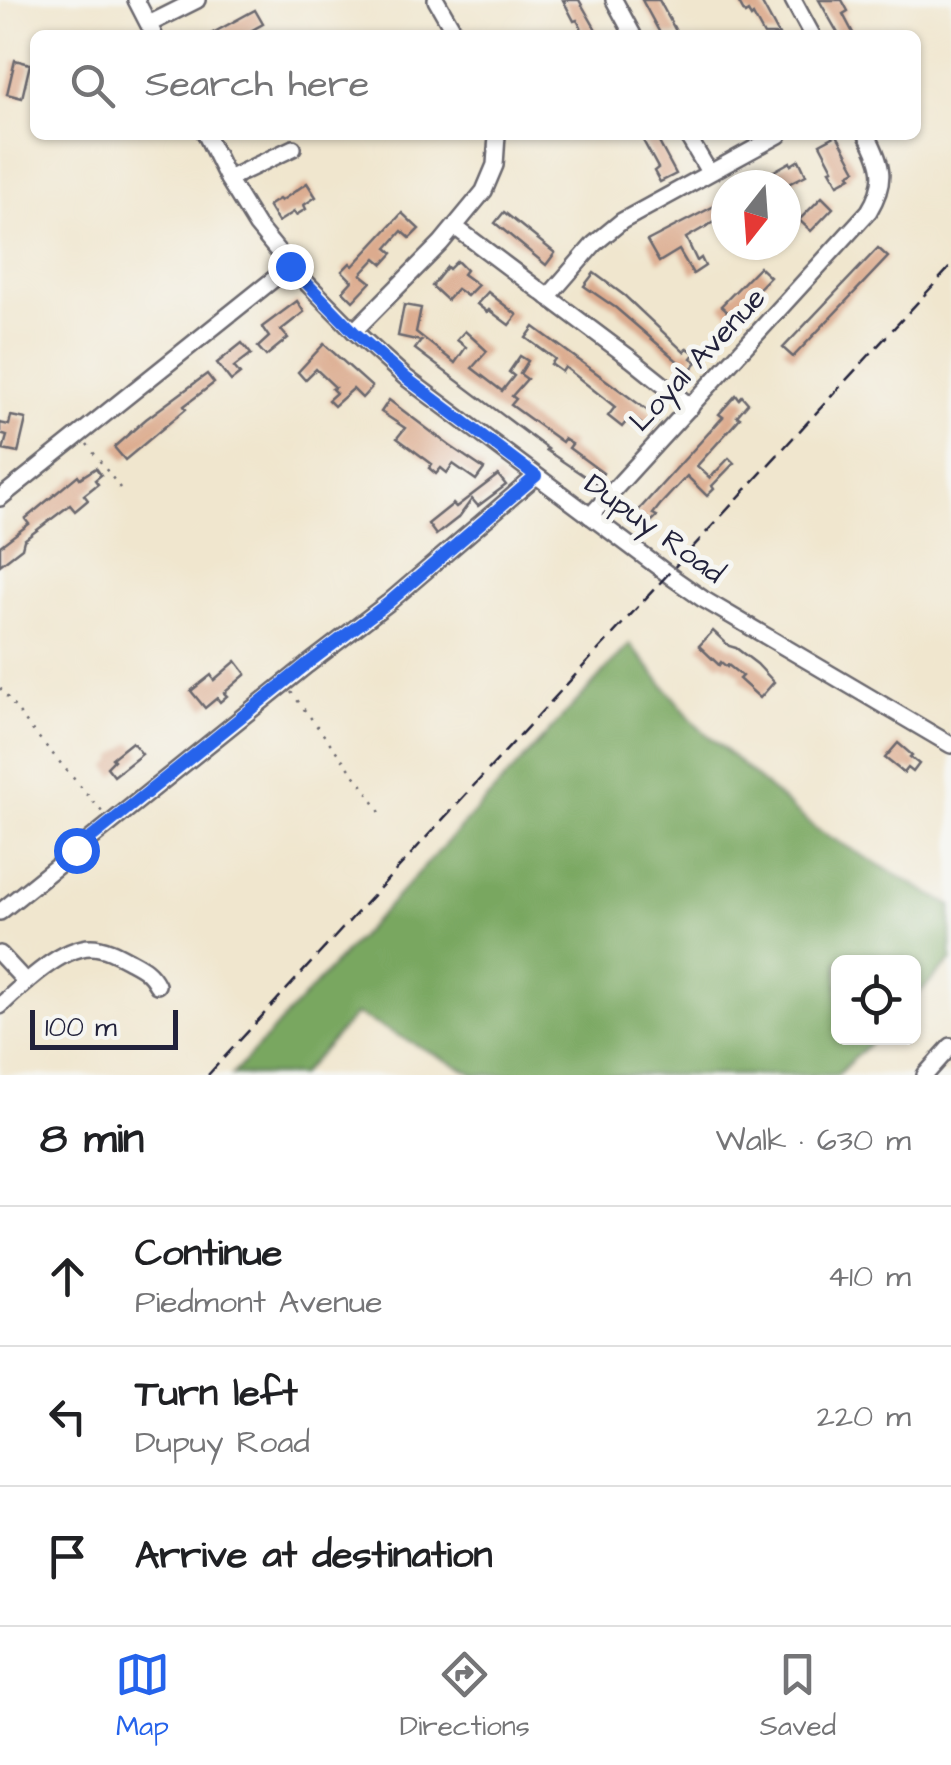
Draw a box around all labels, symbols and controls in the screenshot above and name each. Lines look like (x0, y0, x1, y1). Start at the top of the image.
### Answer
search box (30, 30, 921, 140)
icon: search (65, 58, 120, 113)
text: Search here (145, 59, 369, 111)
north arrow (711, 170, 801, 260)
route end (268, 244, 314, 290)
street label: Loyal Avenue (620, 278, 776, 442)
street label: Dupuy Road (575, 464, 733, 595)
route start (54, 828, 100, 874)
map controls (831, 955, 921, 1045)
button: locate (831, 955, 921, 1045)
scale bar (30, 1005, 178, 1050)
text: 100 m (45, 1008, 117, 1047)
text: 8 min (40, 1111, 144, 1169)
text: Walk · 630 m (716, 1118, 911, 1163)
text: Continue (135, 1228, 282, 1280)
icon: ahead (40, 1249, 95, 1304)
text: 410 m (827, 1254, 911, 1299)
text: Piedmont Avenue (135, 1280, 383, 1325)
text: Turn left (135, 1368, 298, 1420)
icon: left (40, 1389, 95, 1444)
text: 220 m (816, 1394, 911, 1439)
text: Dupuy Road (135, 1420, 310, 1465)
icon: arrive (40, 1529, 95, 1584)
text: Arrive at destination (135, 1530, 492, 1582)
tab: Map (115, 1647, 170, 1746)
tab: Directions (400, 1647, 530, 1746)
tab: Saved (760, 1647, 836, 1746)

